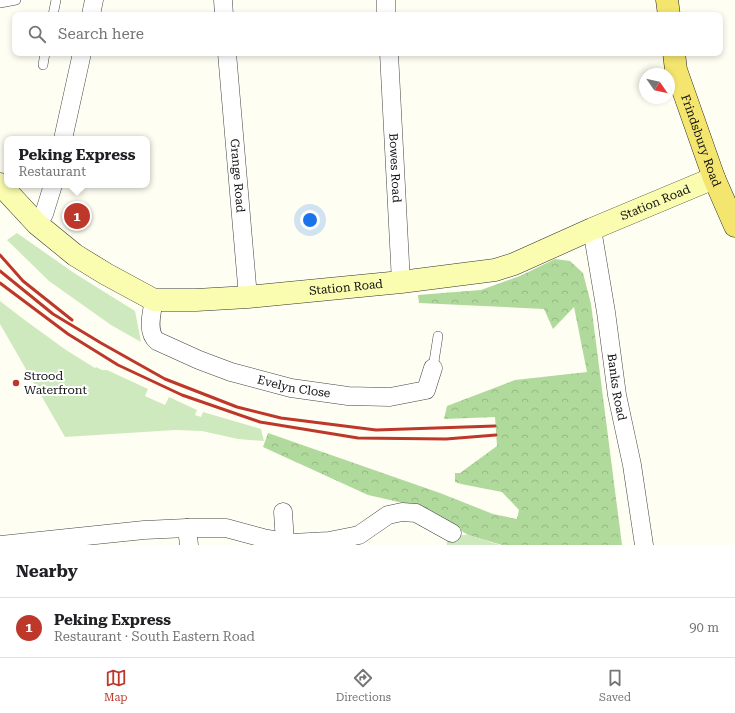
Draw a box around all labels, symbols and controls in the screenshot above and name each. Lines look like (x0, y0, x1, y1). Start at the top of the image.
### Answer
search box (12, 12, 723, 56)
icon: search (26, 23, 48, 45)
text: Search here (58, 25, 144, 43)
north arrow (639, 68, 675, 104)
street label: Frindsbury Road (678, 93, 724, 189)
street label: Bowes Road (386, 133, 404, 203)
popup (4, 136, 150, 188)
street label: Grange Road (227, 138, 248, 213)
text: Peking Express (19, 146, 135, 164)
text: Restaurant (19, 164, 86, 179)
street label: Station Road (618, 182, 692, 223)
pin: 1 (64, 201, 90, 231)
your location (300, 210, 320, 230)
street label: Station Road (308, 277, 384, 298)
street label: Banks Road (605, 353, 629, 422)
place label: Strood Waterfront (24, 369, 87, 397)
street label: Evelyn Close (256, 372, 332, 401)
marker: Strood Waterfront (11, 378, 21, 388)
text: Nearby (16, 561, 78, 581)
text: Peking Express (54, 611, 171, 629)
text: 1 (25, 620, 33, 635)
text: 90 m (689, 620, 719, 635)
text: Restaurant · South Eastern Road (54, 629, 255, 644)
tab: Map (104, 667, 128, 704)
tab: Directions (336, 667, 391, 704)
tab: Saved (599, 667, 631, 704)

